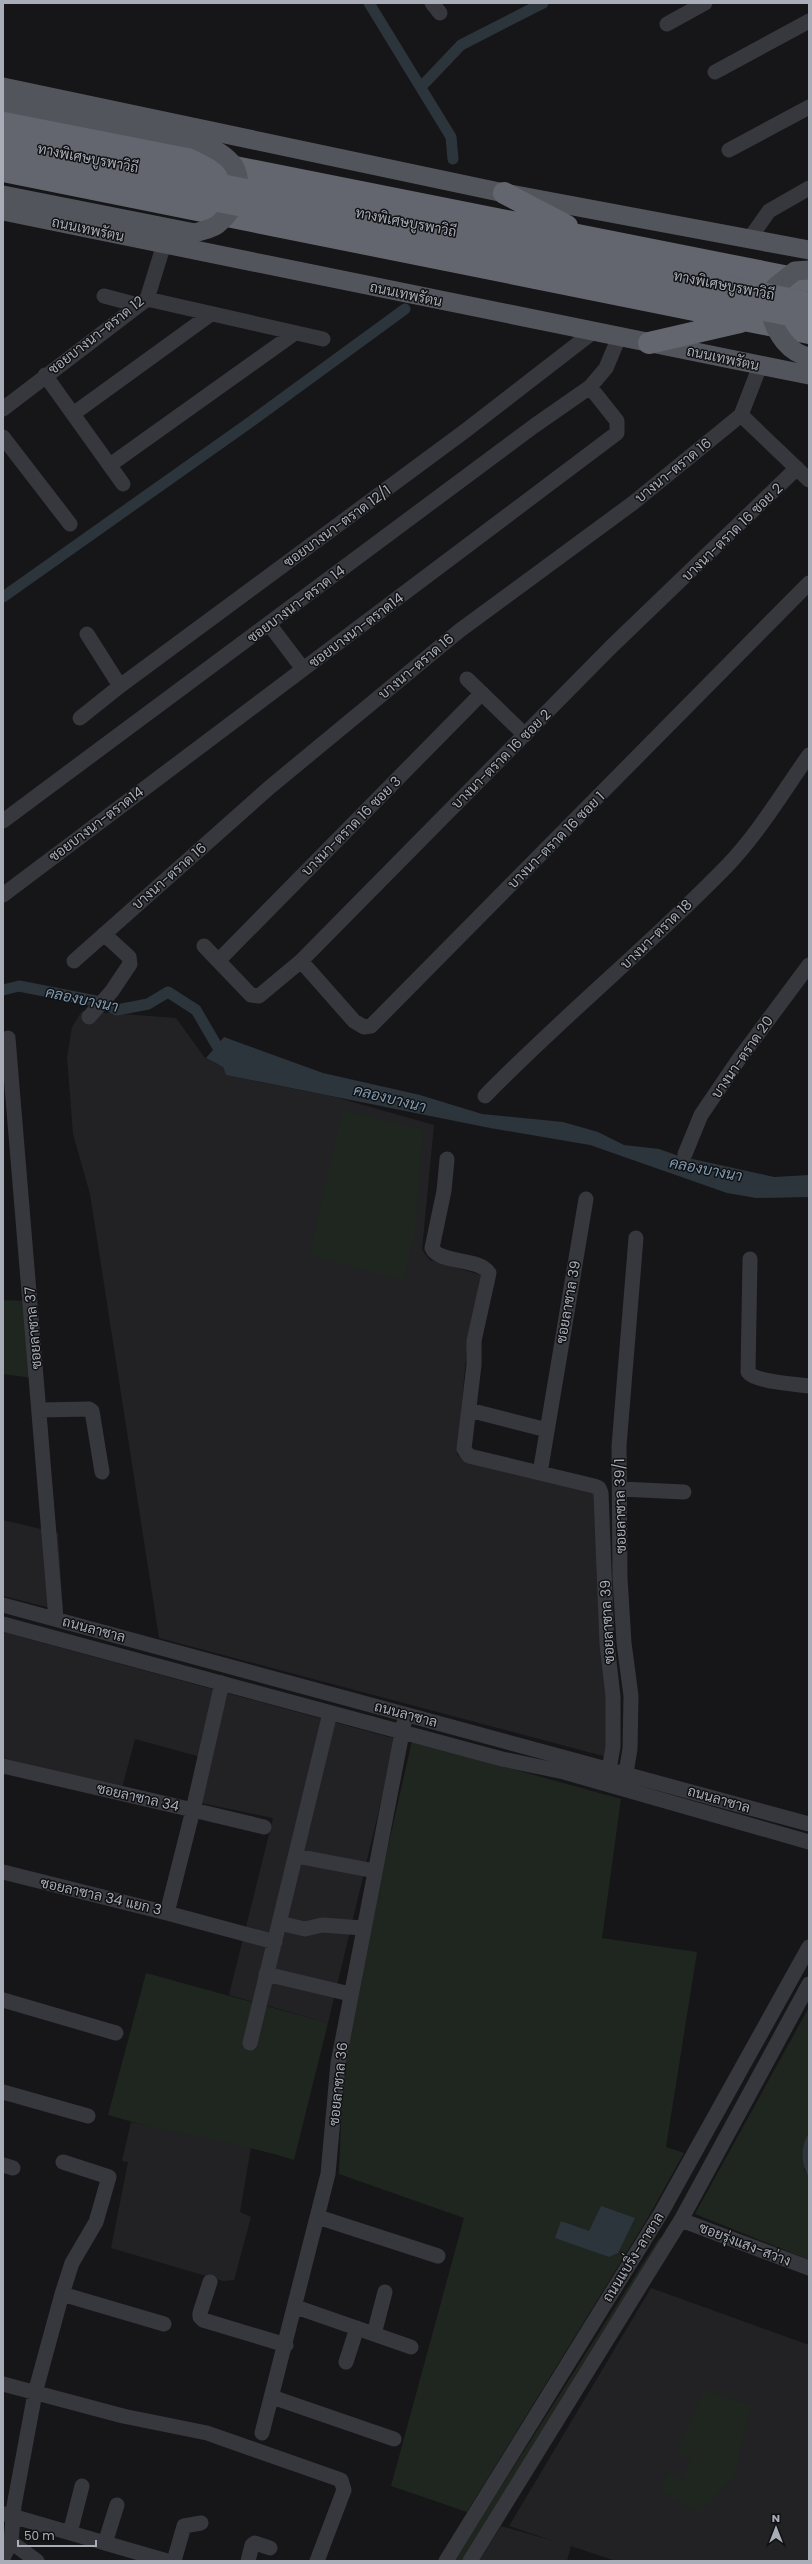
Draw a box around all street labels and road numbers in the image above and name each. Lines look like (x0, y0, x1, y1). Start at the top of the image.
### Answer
street label: ทางพิเศษบูรพาวิถี (36, 138, 140, 178)
street label: ทางพิเศษบูรพาวิถี (354, 202, 458, 242)
street label: ถนนเทพรัตน (50, 212, 126, 246)
street label: ทางพิเศษบูรพาวิถี (672, 265, 776, 305)
street label: ถนนเทพรัตน (368, 277, 444, 311)
street label: ซอยบางนา-ตราด 12 (44, 291, 148, 379)
street label: ถนนเทพรัตน (685, 341, 761, 375)
street label: บางนา-ตราด 16 (631, 433, 716, 507)
street label: บางนา-ตราด 16 ซอย 2 (677, 478, 787, 586)
street label: ซอยบางนา-ตราด 12/1 (279, 480, 395, 572)
street label: ซอยบางนา-ตราด 14 (243, 560, 349, 647)
street label: ซอยบางนา-ตราด14 (304, 588, 408, 672)
street label: บางนา-ตราด 16 (374, 628, 458, 704)
street label: บางนา-ตราด 16 ซอย 2 (447, 705, 555, 813)
street label: บางนา-ตราด 16 ซอย 3 (297, 772, 405, 880)
street label: ซอยบางนา-ตราด14 (44, 782, 148, 866)
street label: บางนา-ตราด 16 ซอย 1 (503, 787, 609, 893)
street label: บางนา-ตราด 16 (127, 838, 211, 914)
street label: บางนา-ตราด 18 (616, 894, 697, 974)
street label: บางนา-ตราด 20 (706, 1012, 778, 1102)
street label: ซอยลาซาล 39 (551, 1259, 585, 1345)
street label: ซอยลาซาล 37 (19, 1285, 47, 1370)
street label: ซอยลาซาล 39/1 (609, 1458, 631, 1554)
street label: ซอยลาซาล 39 (595, 1579, 619, 1665)
street label: ถนนลาซาล (60, 1611, 128, 1647)
street label: ถนนลาซาล (372, 1696, 440, 1732)
street label: ซอยลาซาล 34 (95, 1778, 181, 1816)
street label: ถนนลาซาล (685, 1781, 753, 1817)
street label: ซอยลาซาล 34 แยก 3 (38, 1872, 164, 1920)
street label: ซอยลาซาล 36 (324, 2041, 352, 2127)
street label: ถนนแบริ่ง-ลาซาล (596, 2208, 669, 2306)
street label: ซอยรุ่งแสง-สว่าง (696, 2217, 794, 2271)

